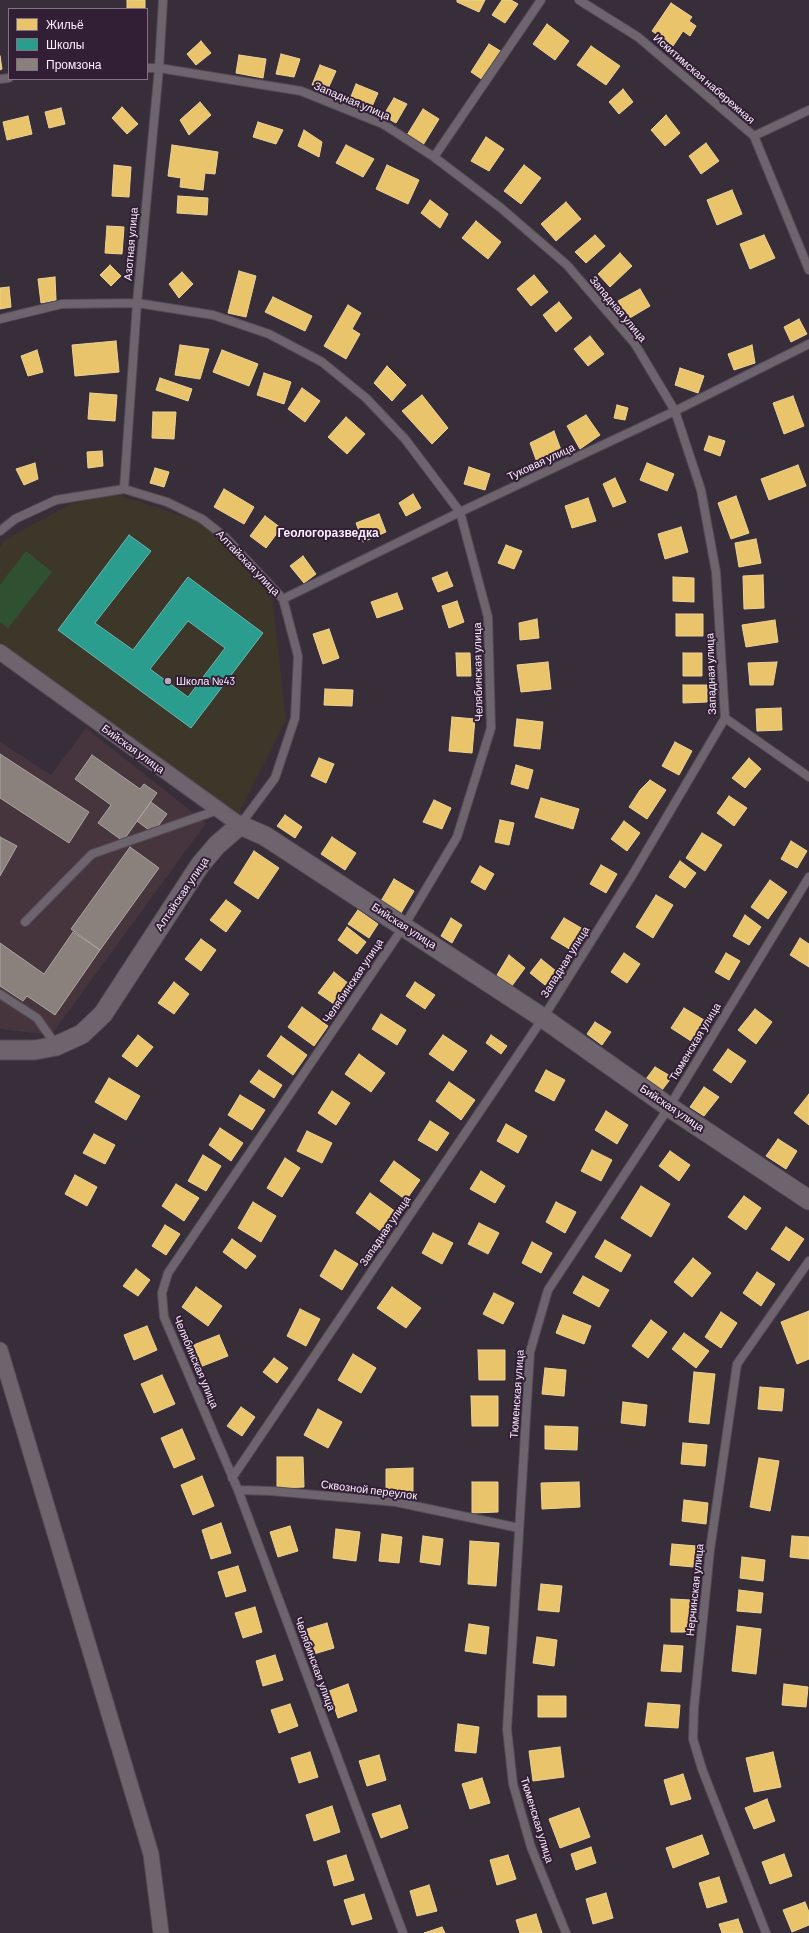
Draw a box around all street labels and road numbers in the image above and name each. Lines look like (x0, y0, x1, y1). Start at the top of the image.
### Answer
street label: Искитимская набережная (651, 31, 757, 127)
street label: Западная улица (312, 79, 392, 123)
street label: Азотная улица (121, 207, 141, 281)
street label: Западная улица (587, 273, 649, 345)
street label: Туковая улица (505, 441, 577, 483)
street label: Алтайская улица (213, 527, 283, 599)
street label: Челябинская улица (471, 622, 485, 722)
street label: Западная улица (703, 633, 719, 715)
street label: Бийская улица (99, 722, 167, 776)
street label: Алтайская улица (152, 855, 212, 933)
street label: Бийская улица (369, 900, 439, 952)
street label: Западная улица (538, 924, 592, 1000)
street label: Челябинская улица (320, 936, 386, 1026)
street label: Тюменская улица (666, 1000, 724, 1084)
street label: Бийская улица (637, 1082, 707, 1134)
street label: Западная улица (357, 1193, 413, 1269)
street label: Челябинская улица (171, 1314, 221, 1410)
street label: Тюменская улица (507, 1349, 527, 1439)
street label: Сквозной переулок (320, 1478, 418, 1502)
street label: Нерчинская улица (684, 1543, 706, 1637)
street label: Челябинская улица (292, 1615, 338, 1713)
street label: Тюменская улица (518, 1775, 556, 1865)

